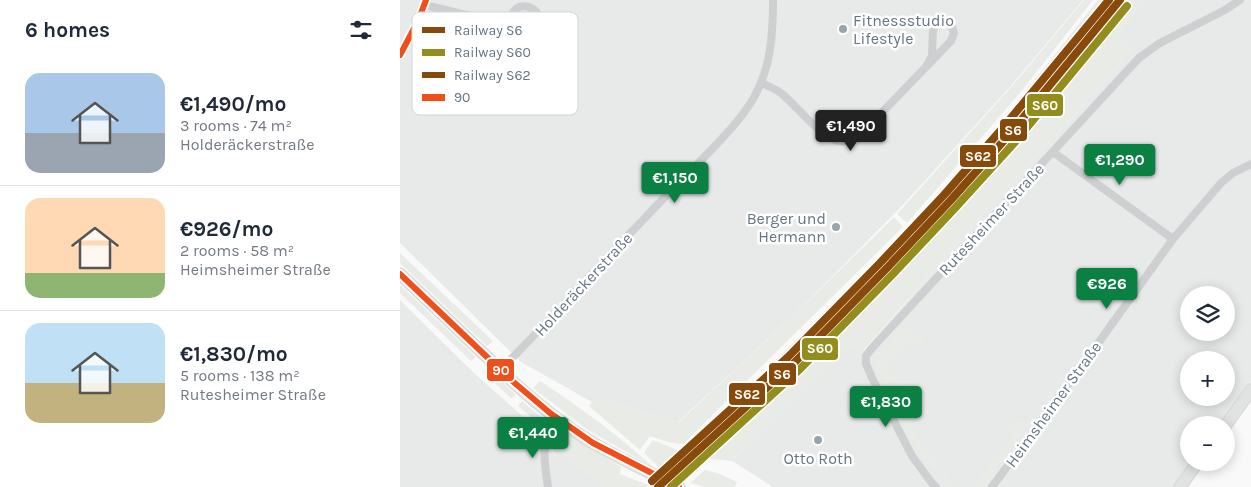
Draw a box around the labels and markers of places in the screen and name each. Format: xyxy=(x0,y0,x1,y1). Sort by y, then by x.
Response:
place label: Fitnessstudio Lifestyle xyxy=(853,11,954,48)
marker: Fitnessstudio Lifestyle xyxy=(837,23,849,35)
pin: €1,490 xyxy=(810,110,892,152)
pin: €1,290 xyxy=(1079,144,1161,186)
pin: €1,150 xyxy=(634,162,716,204)
place label: Berger und Hermann xyxy=(747,209,826,246)
marker: Berger und Hermann xyxy=(830,221,842,233)
pin: €926 xyxy=(1077,268,1137,310)
pin: €1,830 xyxy=(845,386,927,428)
pin: €1,440 xyxy=(492,416,574,459)
marker: Otto Roth xyxy=(812,434,824,446)
place label: Otto Roth xyxy=(783,449,853,468)

